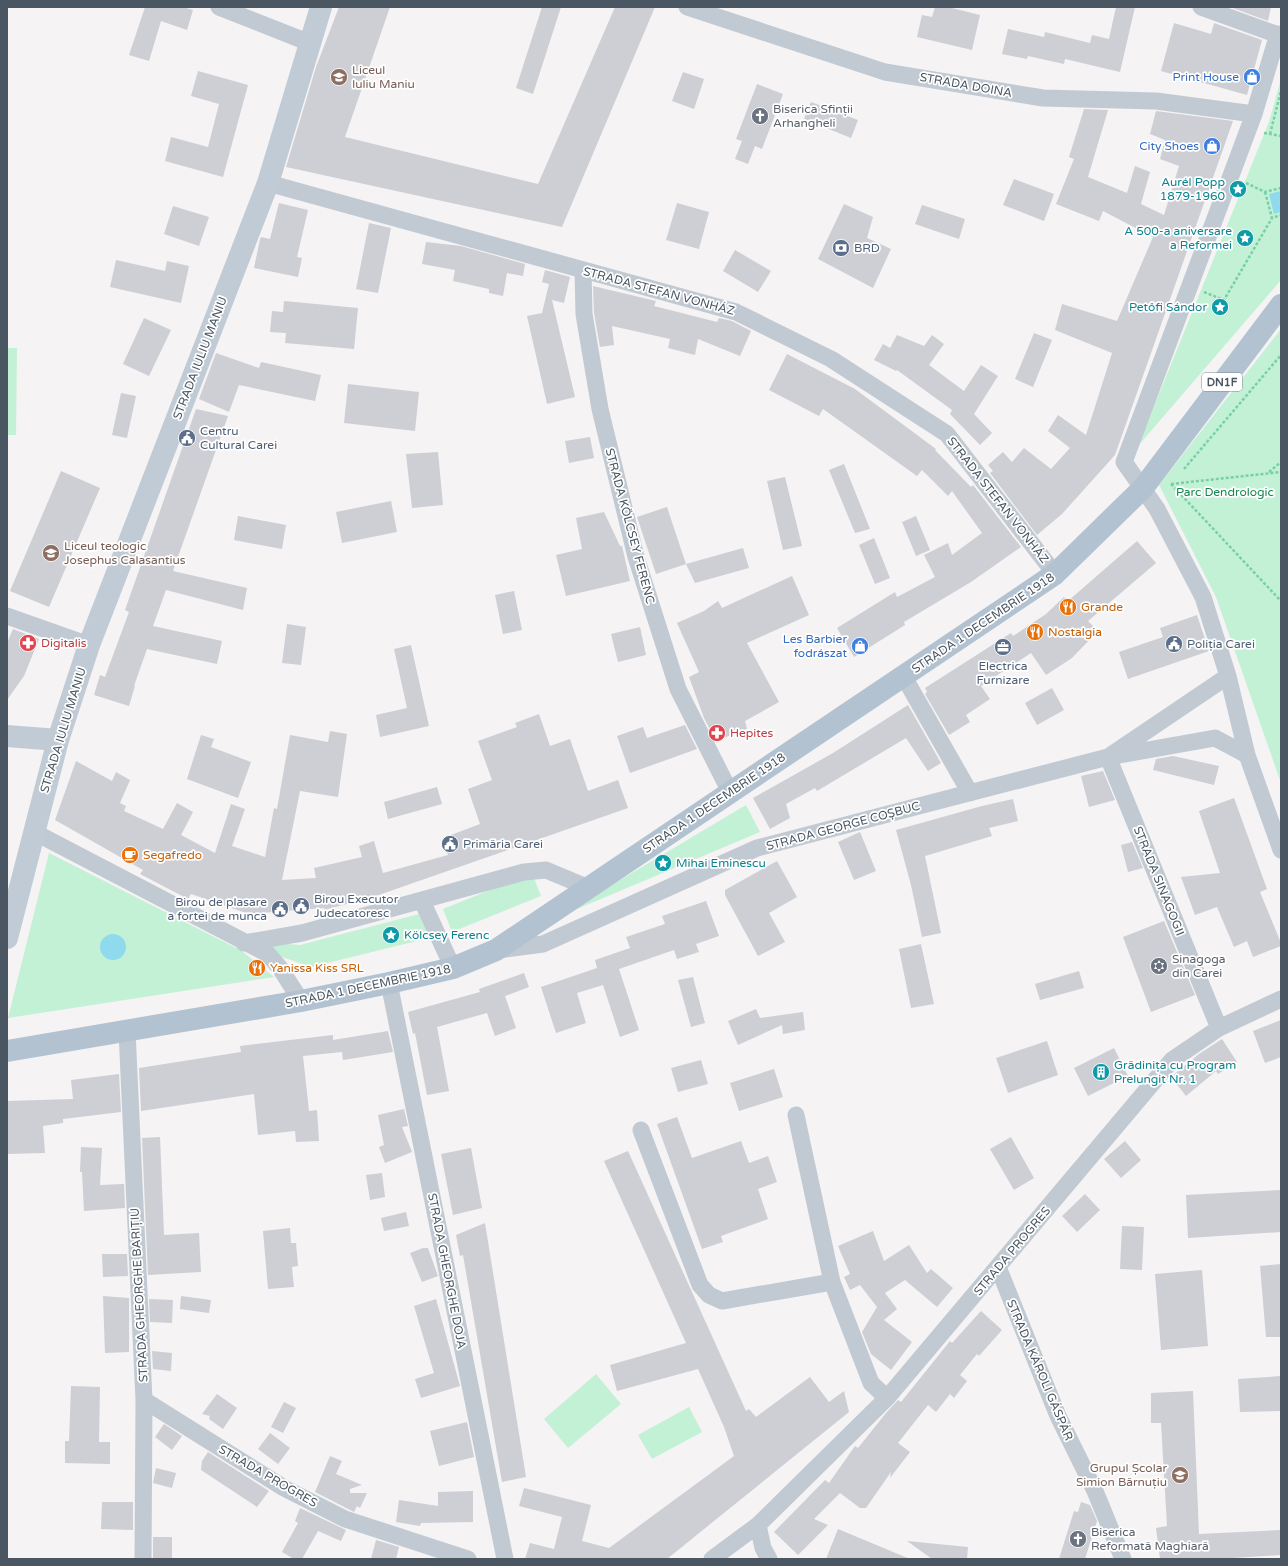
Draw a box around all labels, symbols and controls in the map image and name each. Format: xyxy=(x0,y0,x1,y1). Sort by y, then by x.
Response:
place label: Liceul Iuliu Maniu xyxy=(352,63,415,91)
school or university icon: Liceul Iuliu Maniu xyxy=(329,67,349,87)
shop icon: Print House xyxy=(1242,67,1262,87)
street label: STRADA DOINA xyxy=(919,70,1013,100)
place label: Print House xyxy=(1173,70,1239,84)
place label: Biserica Sfinții Arhangheli xyxy=(773,102,853,130)
church icon: Biserica Sfinții Arhangheli xyxy=(750,106,770,126)
shop icon: City Shoes xyxy=(1202,136,1222,156)
place label: City Shoes xyxy=(1139,139,1199,153)
place label: Aurél Popp 1879-1960 xyxy=(1160,175,1225,203)
place icon: Aurél Popp 1879-1960 xyxy=(1228,179,1248,199)
place label: A 500-a aniversare a Reformei xyxy=(1124,224,1232,252)
place icon: A 500-a aniversare a Reformei xyxy=(1235,228,1255,248)
bank icon: BRD xyxy=(831,238,851,258)
place label: BRD xyxy=(854,241,880,255)
street label: STRADA STEFAN VONHÁZ xyxy=(582,264,737,318)
street label: STRADA IULIU MANIU xyxy=(170,295,230,421)
place icon: Petőfi Sándor xyxy=(1210,297,1230,317)
place label: Petőfi Sándor xyxy=(1129,300,1207,314)
road number: DN1F xyxy=(1202,373,1242,391)
place label: Centru Cultural Carei xyxy=(200,424,277,452)
public building icon: Centru Cultural Carei xyxy=(177,428,197,448)
street label: STRADA STEFAN VONHÁZ xyxy=(944,434,1052,566)
street label: STRADA KÖLCSEY FERENC xyxy=(602,447,658,605)
park label: Parc Dendrologic xyxy=(1176,485,1274,499)
place label: Liceul teologic Josephus Calasantius xyxy=(64,539,186,567)
school or university icon: Liceul teologic Josephus Calasantius xyxy=(41,543,61,563)
street label: STRADA 1 DECEMBRIE 1918 xyxy=(909,570,1057,676)
restaurant icon: Grande xyxy=(1058,597,1078,617)
place label: Grande xyxy=(1081,600,1123,614)
restaurant icon: Nostalgia xyxy=(1025,622,1045,642)
place label: Nostalgia xyxy=(1048,625,1102,639)
place label: Les Barbier fodrászat xyxy=(783,632,847,660)
pharmacy icon: Digitalis xyxy=(18,633,38,653)
public building icon: Poliția Carei xyxy=(1164,634,1184,654)
place label: Digitalis xyxy=(41,636,87,650)
shop icon: Les Barbier fodrászat xyxy=(850,636,870,656)
office icon: Electrica Furnizare xyxy=(993,637,1013,657)
place label: Poliția Carei xyxy=(1187,637,1255,651)
place label: Electrica Furnizare xyxy=(976,659,1030,687)
street label: STRADA IULIU MANIU xyxy=(37,666,89,794)
pharmacy icon: Hepites xyxy=(707,723,727,743)
place label: Hepites xyxy=(730,726,774,740)
street label: STRADA 1 DECEMBRIE 1918 xyxy=(640,750,788,856)
street label: STRADA GEORGE COȘBUC xyxy=(765,799,921,853)
street label: STRADA SINAGOGII xyxy=(1131,824,1187,938)
public building icon: Primăria Carei xyxy=(440,834,460,854)
place label: Primăria Carei xyxy=(463,837,543,851)
cafe icon: Segafredo xyxy=(120,845,140,865)
place label: Segafredo xyxy=(143,848,202,862)
place icon: Mihai Eminescu xyxy=(653,853,673,873)
place label: Mihai Eminescu xyxy=(676,856,766,870)
place label: Birou Executor Judecatoresc xyxy=(314,892,399,920)
place label: Birou de plasare a fortei de munca xyxy=(167,895,267,923)
public building icon: Birou Executor Judecatoresc xyxy=(291,896,311,916)
public building icon: Birou de plasare a fortei de munca xyxy=(270,899,290,919)
place icon: Kölcsey Ferenc xyxy=(381,925,401,945)
place label: Kölcsey Ferenc xyxy=(404,928,489,942)
place label: Sinagoga din Carei xyxy=(1172,952,1226,980)
synagogue icon: Sinagoga din Carei xyxy=(1149,956,1169,976)
restaurant icon: Yanissa Kiss SRL xyxy=(247,958,267,978)
place label: Yanissa Kiss SRL xyxy=(270,961,364,975)
street label: STRADA 1 DECEMBRIE 1918 xyxy=(284,962,452,1010)
place label: Grădinița cu Program Prelungit Nr. 1 xyxy=(1114,1058,1236,1086)
building icon: Grădinița cu Program Prelungit Nr. 1 xyxy=(1091,1062,1111,1082)
street label: STRADA GHEORGHE DOJA xyxy=(425,1192,469,1350)
street label: STRADA PROGRES xyxy=(971,1204,1053,1298)
street label: STRADA GHEORGHE BARIȚIU xyxy=(127,1207,151,1383)
street label: STRADA KÁROLI GÁSPÁR xyxy=(1004,1297,1076,1443)
street label: STRADA PROGRES xyxy=(216,1442,320,1510)
place label: Grupul Școlar Simion Bărnuțiu xyxy=(1076,1461,1167,1489)
school or university icon: Grupul Școlar Simion Bărnuțiu xyxy=(1170,1465,1190,1485)
place label: Biserica Reformată Maghiară xyxy=(1091,1525,1209,1553)
church icon: Biserica Reformată Maghiară xyxy=(1068,1529,1088,1549)

